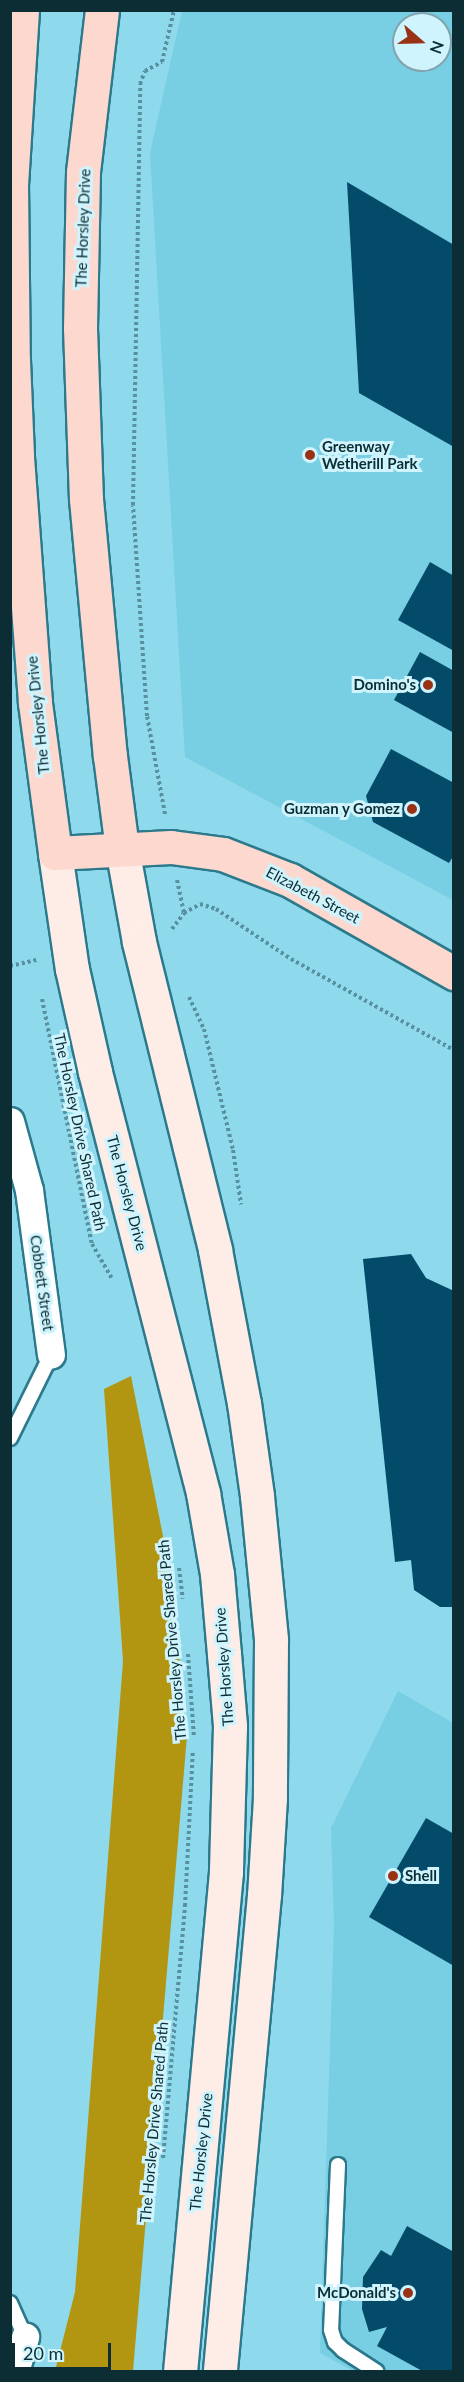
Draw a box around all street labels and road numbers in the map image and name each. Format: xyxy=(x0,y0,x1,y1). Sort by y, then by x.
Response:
street label: The Horsley Drive xyxy=(72,168,94,288)
street label: The Horsley Drive xyxy=(23,655,53,775)
street label: Elizabeth Street xyxy=(263,863,363,927)
street label: The Horsley Drive Shared Path xyxy=(50,1031,110,1233)
street label: The Horsley Drive xyxy=(103,1133,151,1253)
street label: Cobbett Street xyxy=(26,1234,58,1332)
street label: The Horsley Drive Shared Path xyxy=(154,1539,190,1741)
street label: The Horsley Drive xyxy=(211,1607,237,1727)
street label: The Horsley Drive Shared Path xyxy=(136,2021,172,2223)
street label: The Horsley Drive xyxy=(186,2092,216,2212)

